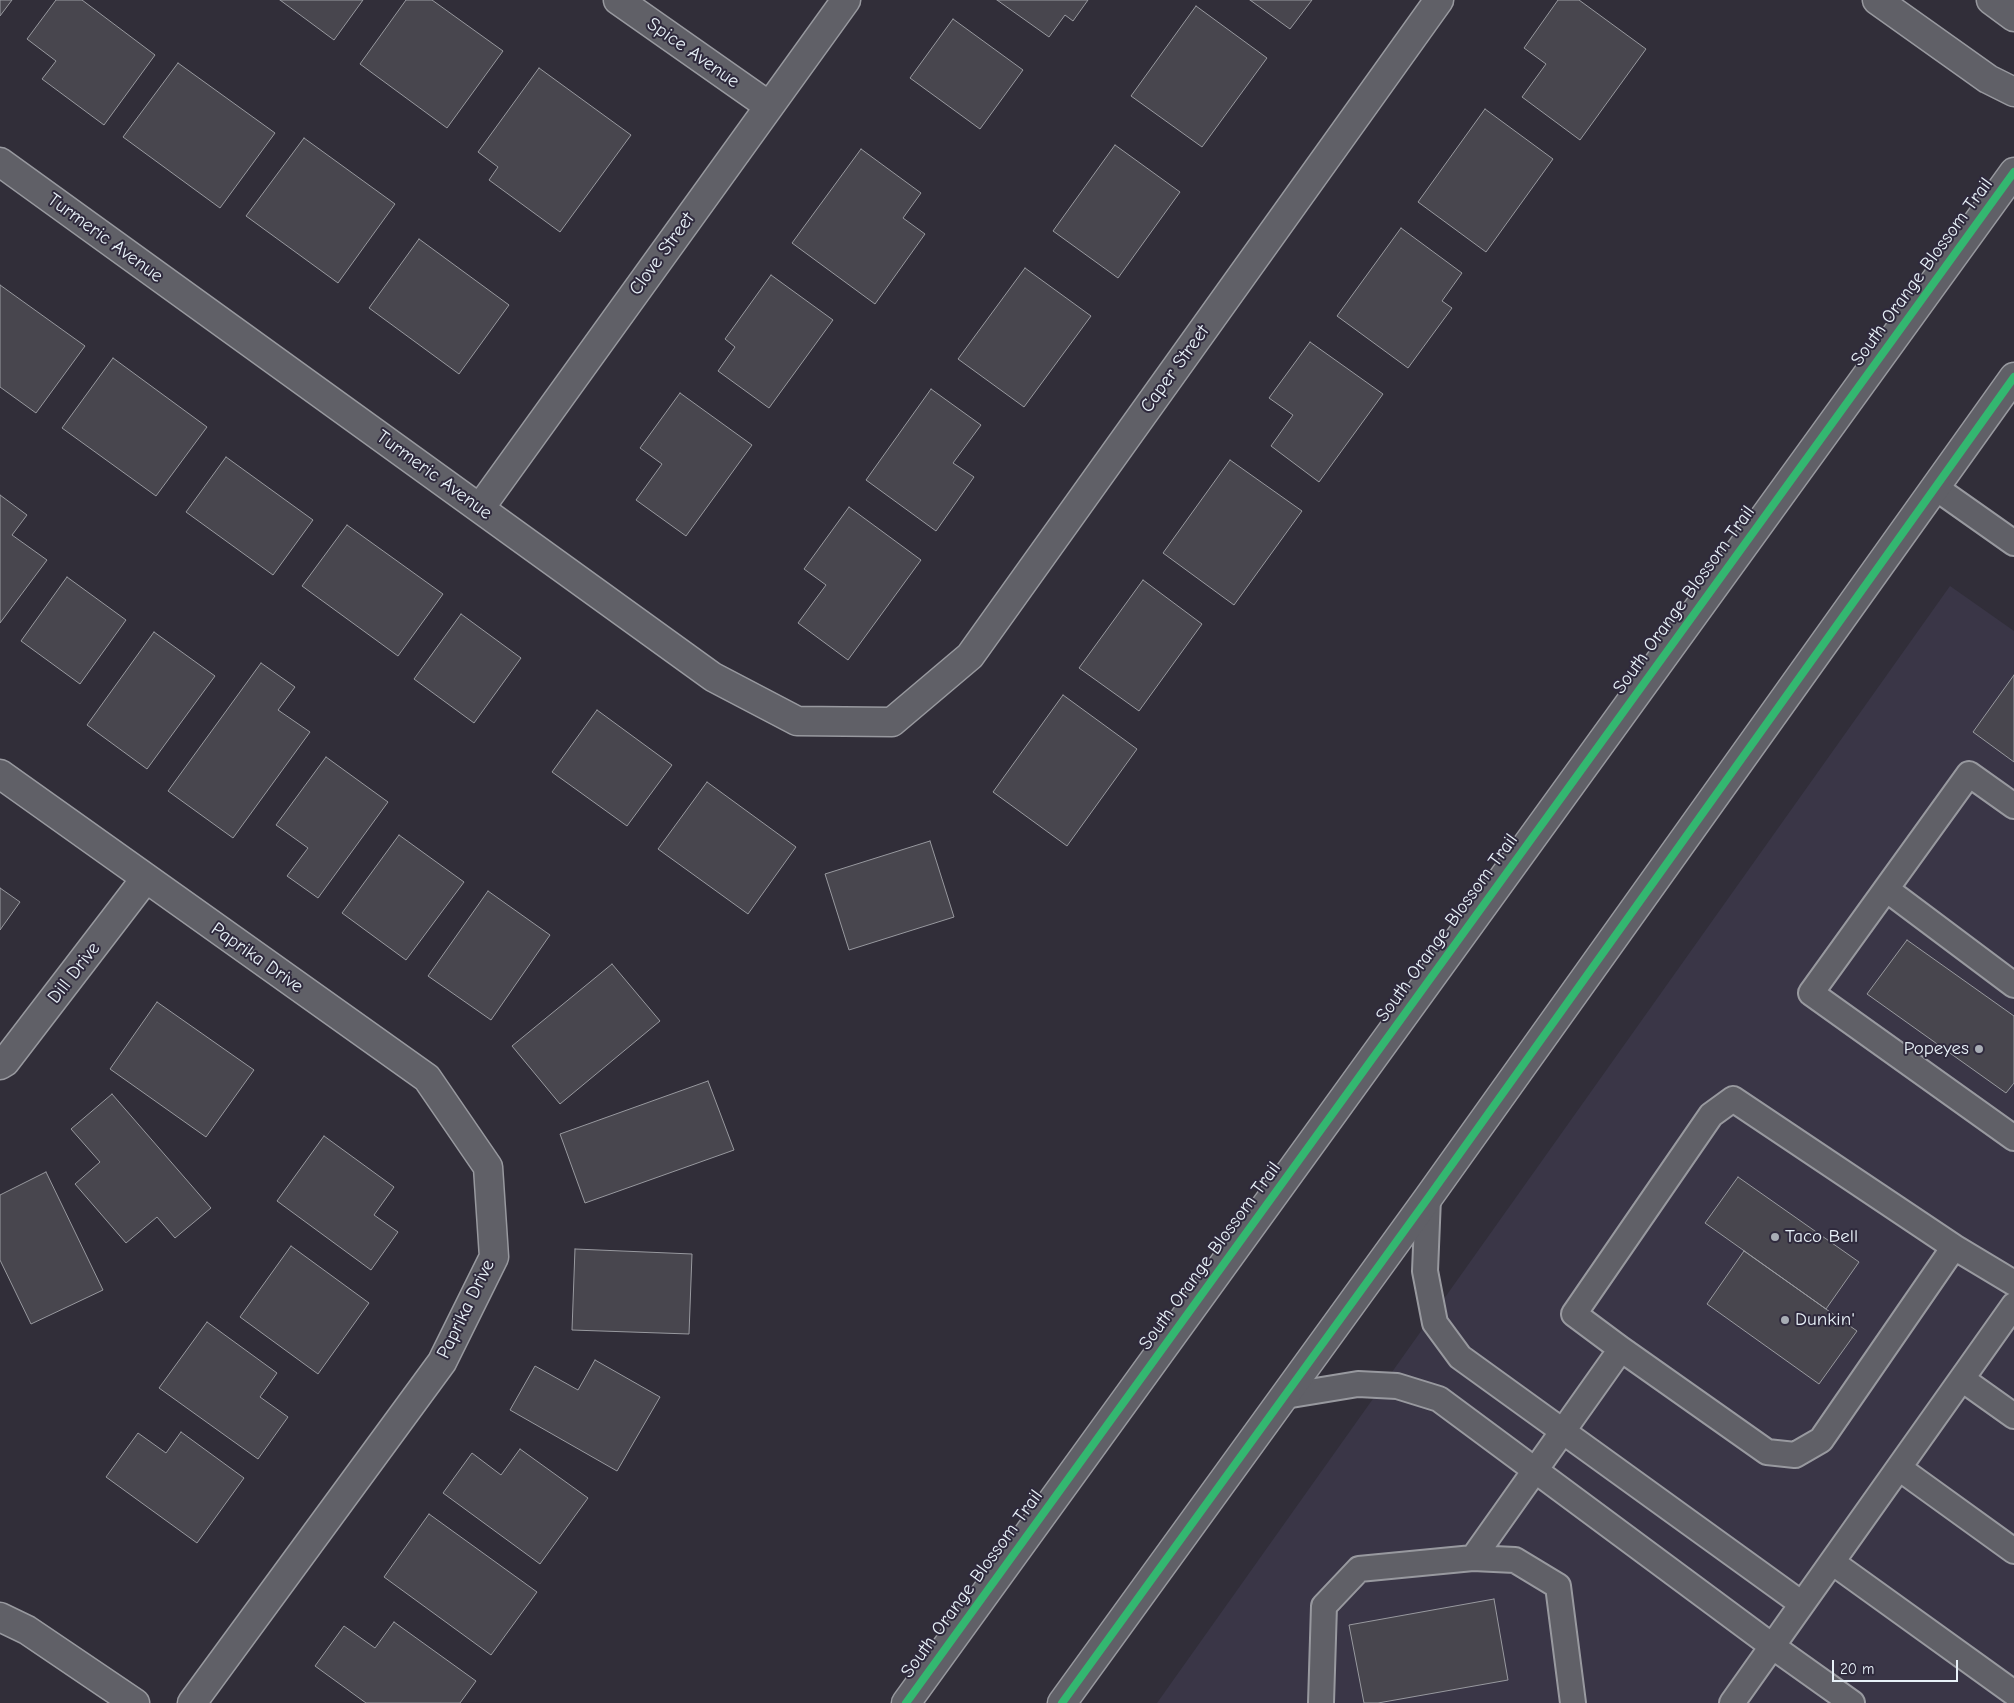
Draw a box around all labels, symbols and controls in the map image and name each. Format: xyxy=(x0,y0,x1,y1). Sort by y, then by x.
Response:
street label: Spice Avenue xyxy=(642,13,744,93)
street label: South Orange Blossom Trail xyxy=(1846,173,1998,371)
street label: Turmeric Avenue xyxy=(43,188,167,288)
street label: Clove Street xyxy=(624,208,700,300)
street label: Caper Street xyxy=(1136,321,1214,417)
street label: Turmeric Avenue xyxy=(372,425,496,525)
street label: South Orange Blossom Trail xyxy=(1608,501,1760,699)
street label: South Orange Blossom Trail xyxy=(1371,829,1523,1027)
street label: Paprika Drive xyxy=(206,918,308,998)
street label: Dill Drive xyxy=(43,938,105,1008)
place label: Popeyes xyxy=(1904,1038,1969,1060)
marker: Popeyes xyxy=(1973,1043,1985,1055)
street label: South Orange Blossom Trail xyxy=(1134,1157,1286,1355)
place label: Taco Bell xyxy=(1785,1226,1858,1248)
marker: Taco Bell xyxy=(1769,1231,1781,1243)
street label: Paprika Drive xyxy=(432,1256,500,1362)
place label: Dunkin' xyxy=(1795,1309,1855,1331)
marker: Dunkin' xyxy=(1779,1314,1791,1326)
street label: South Orange Blossom Trail xyxy=(896,1485,1048,1683)
scale bar xyxy=(1834,1650,1960,1682)
text: 20 m xyxy=(1840,1660,1874,1678)

